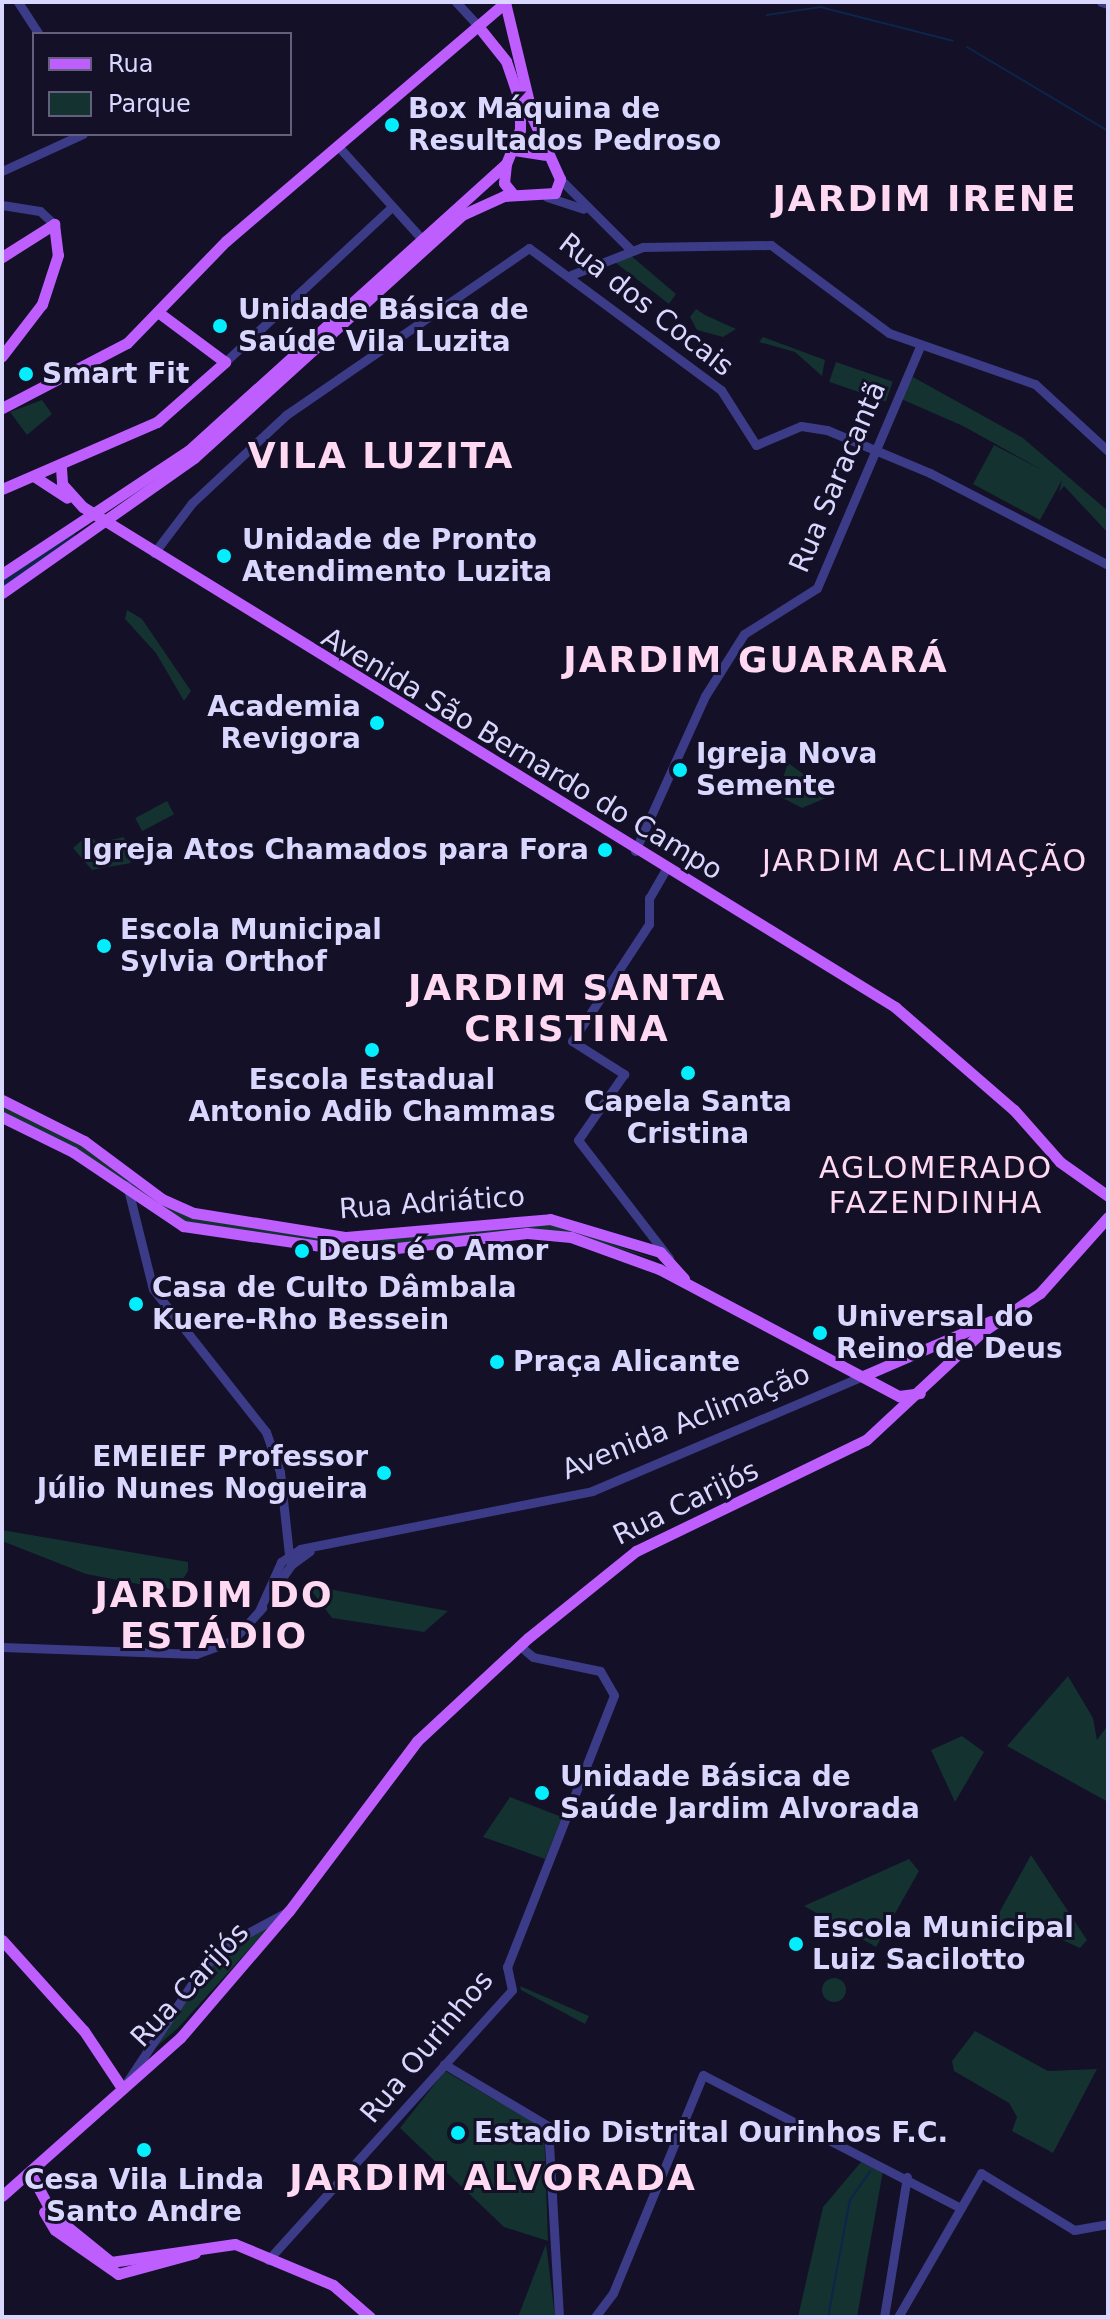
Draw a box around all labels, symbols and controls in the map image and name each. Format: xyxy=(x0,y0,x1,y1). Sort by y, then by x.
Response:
legend xyxy=(32,32,292,136)
text: Rua xyxy=(108,50,154,78)
text: Parque xyxy=(108,90,191,118)
place label: Box Máquina de Resultados Pedroso xyxy=(408,92,721,158)
marker: Box Máquina de Resultados Pedroso xyxy=(383,116,401,134)
district label: JARDIM IRENE xyxy=(772,177,1078,221)
street label: Rua dos Cocais xyxy=(552,227,740,383)
place label: Unidade Básica de Saúde Vila Luzita xyxy=(238,293,529,359)
marker: Unidade Básica de Saúde Vila Luzita xyxy=(209,315,231,337)
place label: Smart Fit xyxy=(42,357,189,391)
marker: Smart Fit xyxy=(17,365,35,383)
street label: Rua Saracantã xyxy=(783,377,893,577)
district label: VILA LUZITA xyxy=(248,434,514,478)
place label: Unidade de Pronto Atendimento Luzita xyxy=(242,523,552,589)
marker: Unidade de Pronto Atendimento Luzita xyxy=(213,545,235,567)
street label: Avenida São Bernardo do Campo xyxy=(316,621,728,887)
district label: JARDIM GUARARÁ xyxy=(563,638,949,682)
place label: Academia Revigora xyxy=(207,690,361,756)
marker: Academia Revigora xyxy=(368,714,386,732)
place label: Igreja Nova Semente xyxy=(696,737,877,803)
marker: Igreja Nova Semente xyxy=(671,761,689,779)
place label: Igreja Atos Chamados para Fora xyxy=(82,833,589,867)
marker: Igreja Atos Chamados para Fora xyxy=(596,841,614,859)
district label: JARDIM ACLIMAÇÃO xyxy=(762,843,1088,879)
place label: Escola Municipal Sylvia Orthof xyxy=(120,913,382,979)
marker: Escola Municipal Sylvia Orthof xyxy=(95,937,113,955)
district label: JARDIM SANTA CRISTINA xyxy=(408,965,726,1050)
marker: Escola Estadual Antonio Adib Chammas xyxy=(363,1041,381,1059)
place label: Escola Estadual Antonio Adib Chammas xyxy=(188,1063,556,1129)
marker: Capela Santa Cristina xyxy=(679,1064,697,1082)
place label: Capela Santa Cristina xyxy=(584,1085,792,1151)
district label: AGLOMERADO FAZENDINHA xyxy=(819,1150,1053,1220)
street label: Rua Adriático xyxy=(338,1180,526,1226)
place label: Deus é o Amor xyxy=(318,1234,548,1268)
marker: Deus é o Amor xyxy=(293,1242,311,1260)
place label: Casa de Culto Dâmbala Kuere-Rho Bessein xyxy=(152,1271,517,1337)
marker: Casa de Culto Dâmbala Kuere-Rho Bessein xyxy=(127,1295,145,1313)
place label: Universal do Reino de Deus xyxy=(836,1300,1063,1366)
marker: Universal do Reino de Deus xyxy=(811,1324,829,1342)
place label: Praça Alicante xyxy=(513,1345,740,1379)
marker: Praça Alicante xyxy=(488,1353,506,1371)
street label: Avenida Aclimação xyxy=(557,1357,815,1487)
place label: EMEIEF Professor Júlio Nunes Nogueira xyxy=(37,1440,368,1506)
street label: Rua Carijós xyxy=(608,1453,764,1553)
marker: EMEIEF Professor Júlio Nunes Nogueira xyxy=(375,1464,393,1482)
district label: JARDIM DO ESTÁDIO xyxy=(94,1572,334,1657)
place label: Unidade Básica de Saúde Jardim Alvorada xyxy=(560,1760,920,1826)
marker: Unidade Básica de Saúde Jardim Alvorada xyxy=(531,1782,553,1804)
place label: Escola Municipal Luiz Sacilotto xyxy=(812,1911,1074,1977)
street label: Rua Carijós xyxy=(124,1916,256,2054)
marker: Escola Municipal Luiz Sacilotto xyxy=(787,1935,805,1953)
street label: Rua Ourinhos xyxy=(354,1964,500,2130)
place label: Estadio Distrital Ourinhos F.C. xyxy=(474,2116,948,2150)
marker: Estadio Distrital Ourinhos F.C. xyxy=(449,2124,467,2142)
marker: Cesa Vila Linda Santo Andre xyxy=(135,2141,153,2159)
district label: JARDIM ALVORADA xyxy=(289,2156,697,2200)
place label: Cesa Vila Linda Santo Andre xyxy=(24,2163,264,2229)

